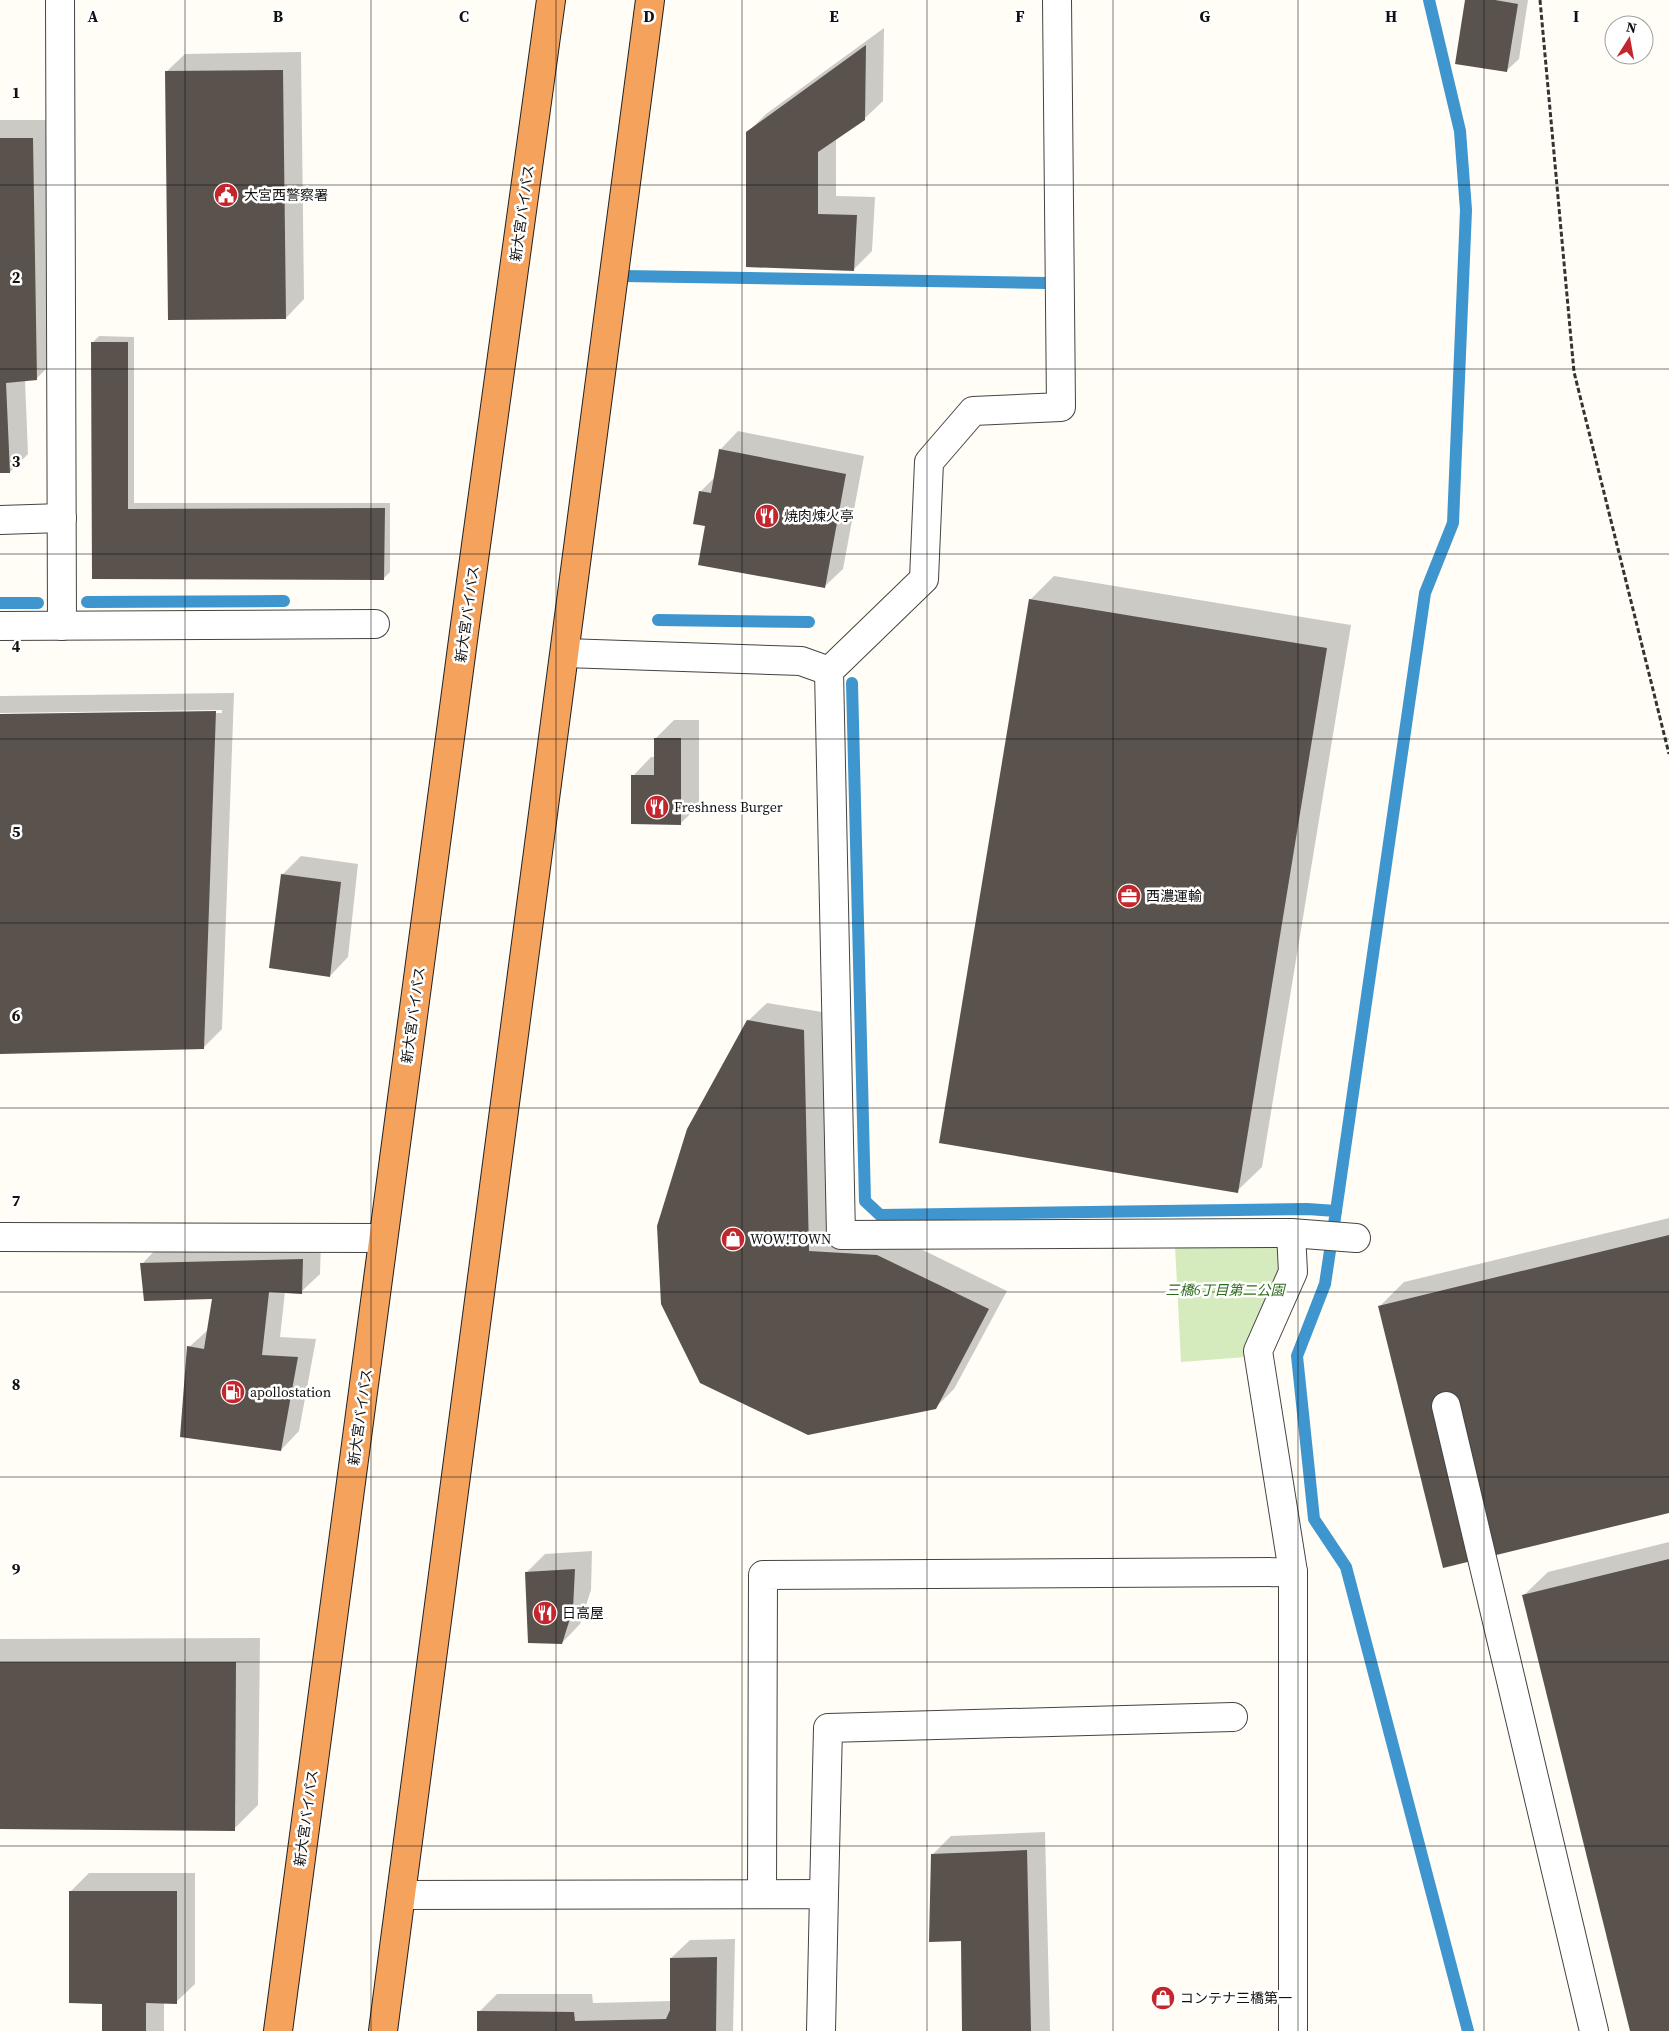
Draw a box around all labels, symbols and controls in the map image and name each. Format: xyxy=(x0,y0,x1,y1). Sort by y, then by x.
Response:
text: A xyxy=(88,5,99,27)
text: B xyxy=(273,5,284,27)
text: C xyxy=(459,5,469,27)
text: D xyxy=(643,5,655,27)
text: E xyxy=(829,5,839,27)
text: F xyxy=(1015,5,1025,27)
text: G xyxy=(1200,5,1211,27)
text: H xyxy=(1385,5,1397,27)
text: I xyxy=(1573,5,1579,27)
north arrow xyxy=(1604,15,1654,65)
text: N xyxy=(1625,16,1638,38)
text: 1 xyxy=(12,81,20,103)
street label: 新大宮バイパス xyxy=(505,163,539,263)
public building icon: 大宮西警察署 xyxy=(213,182,239,208)
place label: 大宮西警察署 xyxy=(244,185,328,205)
text: 2 xyxy=(12,266,21,288)
text: 3 xyxy=(12,450,21,472)
restaurant icon: 焼肉煉火亭 xyxy=(754,503,780,529)
place label: 焼肉煉火亭 xyxy=(784,506,854,526)
street label: 新大宮バイパス xyxy=(450,564,484,664)
text: 4 xyxy=(12,635,21,657)
restaurant icon: Freshness Burger xyxy=(644,794,670,820)
place label: Freshness Burger xyxy=(674,797,783,817)
text: 5 xyxy=(12,820,21,842)
office icon: 西濃運輸 xyxy=(1116,883,1142,909)
place label: 西濃運輸 xyxy=(1146,886,1202,906)
street label: 新大宮バイパス xyxy=(396,965,430,1065)
text: 6 xyxy=(12,1004,21,1026)
text: 7 xyxy=(12,1189,21,1211)
shop icon: WOW!TOWN xyxy=(720,1226,746,1252)
place label: WOW!TOWN xyxy=(750,1229,831,1249)
park label: 三橋6丁目第二公園 xyxy=(1165,1280,1287,1300)
street label: 新大宮バイパス xyxy=(343,1367,377,1467)
text: 8 xyxy=(12,1373,20,1395)
fuel station icon: apollostation xyxy=(220,1379,246,1405)
place label: apollostation xyxy=(250,1382,332,1402)
text: 9 xyxy=(12,1558,21,1580)
restaurant icon: 日高屋 xyxy=(532,1600,558,1626)
place label: 日高屋 xyxy=(562,1603,604,1623)
street label: 新大宮バイパス xyxy=(289,1768,323,1868)
shop icon: コンテナ三橋第一 xyxy=(1150,1985,1176,2011)
place label: コンテナ三橋第一 xyxy=(1180,1988,1292,2008)

